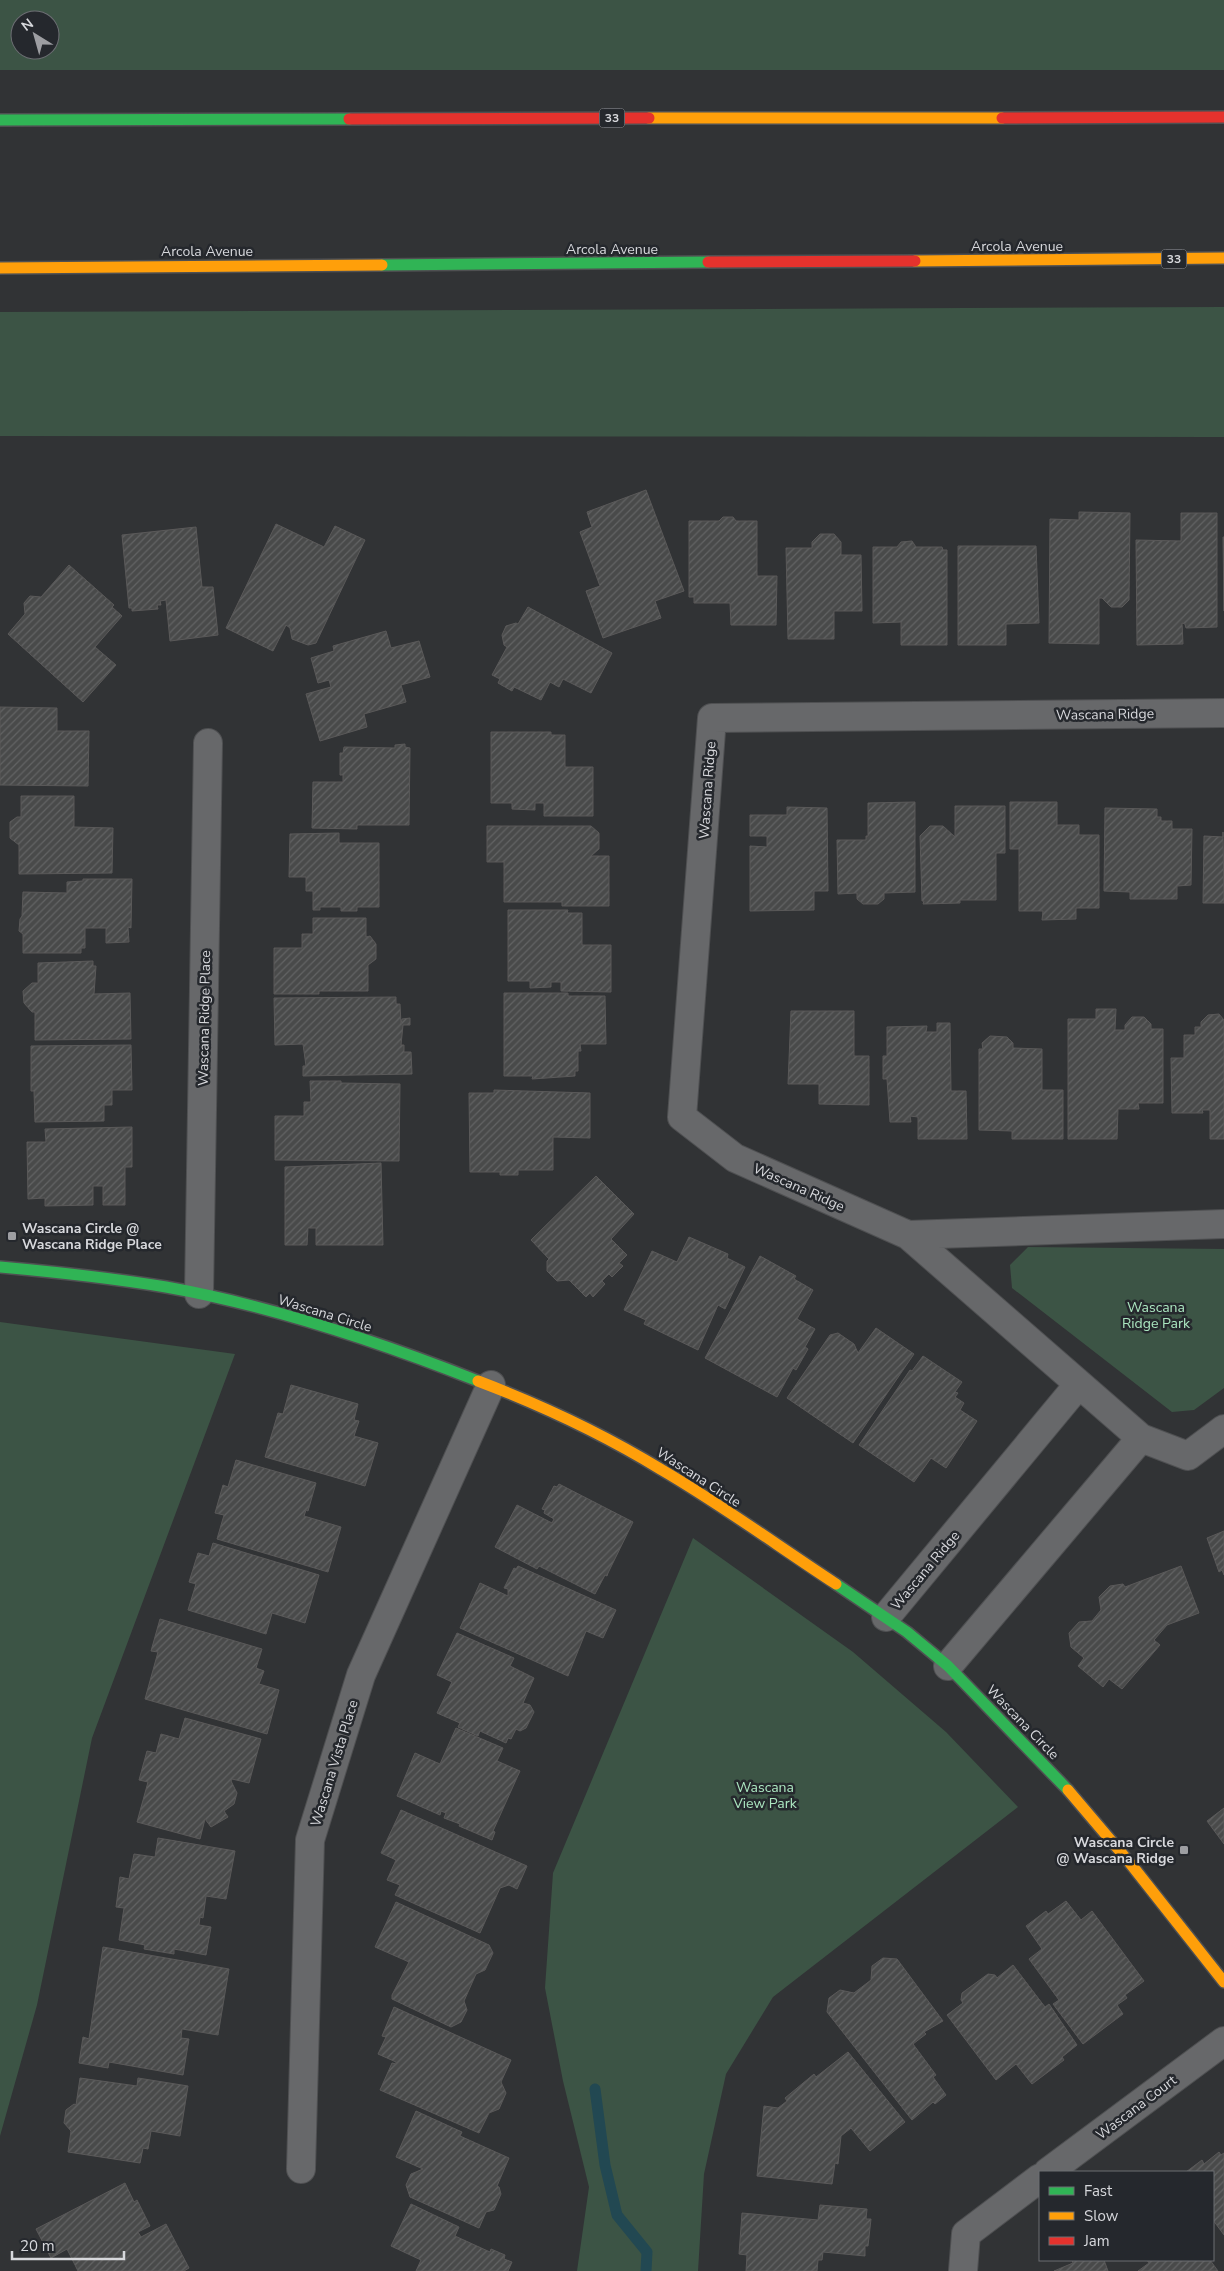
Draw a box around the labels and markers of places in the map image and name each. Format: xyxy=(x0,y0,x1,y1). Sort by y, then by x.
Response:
place label: Wascana Circle @ Wascana Ridge Place xyxy=(22,1219,162,1254)
marker: Wascana Circle @ Wascana Ridge Place xyxy=(6,1230,18,1242)
place label: Wascana Circle @ Wascana Ridge xyxy=(1056,1833,1174,1868)
marker: Wascana Circle @ Wascana Ridge xyxy=(1178,1844,1190,1856)

